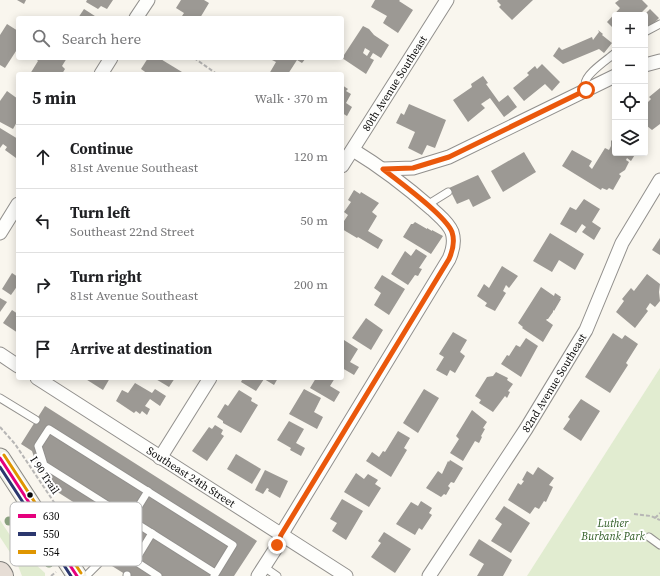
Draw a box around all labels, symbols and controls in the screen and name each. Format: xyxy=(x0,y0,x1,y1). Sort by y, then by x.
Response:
map controls xyxy=(612,12,648,156)
button: + xyxy=(612,12,648,48)
search box xyxy=(16,16,344,60)
icon: search xyxy=(30,27,52,49)
text: Search here xyxy=(62,28,141,49)
street label: 80th Avenue Southeast xyxy=(359,33,431,134)
button: − xyxy=(612,48,648,84)
route start xyxy=(577,81,595,99)
button: locate xyxy=(612,84,648,120)
text: 5 min xyxy=(32,86,76,110)
text: Walk · 370 m xyxy=(255,90,328,107)
button: layers xyxy=(612,120,648,156)
text: Continue xyxy=(70,138,133,159)
icon: ahead xyxy=(32,146,54,168)
text: 120 m xyxy=(294,148,328,165)
text: 81st Avenue Southeast xyxy=(70,159,198,176)
text: Turn left xyxy=(70,202,130,223)
icon: left xyxy=(32,210,54,232)
text: 50 m xyxy=(300,212,328,229)
text: Southeast 22nd Street xyxy=(70,223,194,240)
text: Turn right xyxy=(70,266,142,287)
icon: right xyxy=(32,274,54,296)
text: 200 m xyxy=(294,276,328,293)
text: 81st Avenue Southeast xyxy=(70,287,198,304)
street label: 82nd Avenue Southeast xyxy=(519,331,590,435)
icon: arrive xyxy=(32,338,54,360)
text: Arrive at destination xyxy=(70,338,212,359)
street label: Southeast 24th Street xyxy=(144,443,238,511)
street label: I 90 Trail xyxy=(26,453,63,497)
unlabelled marker xyxy=(25,490,35,500)
legend xyxy=(10,502,142,566)
text: 630 xyxy=(43,509,60,524)
park label: Luther Burbank Park xyxy=(580,516,645,544)
text: 550 xyxy=(43,527,60,542)
route end xyxy=(268,536,286,554)
text: 554 xyxy=(43,545,60,560)

